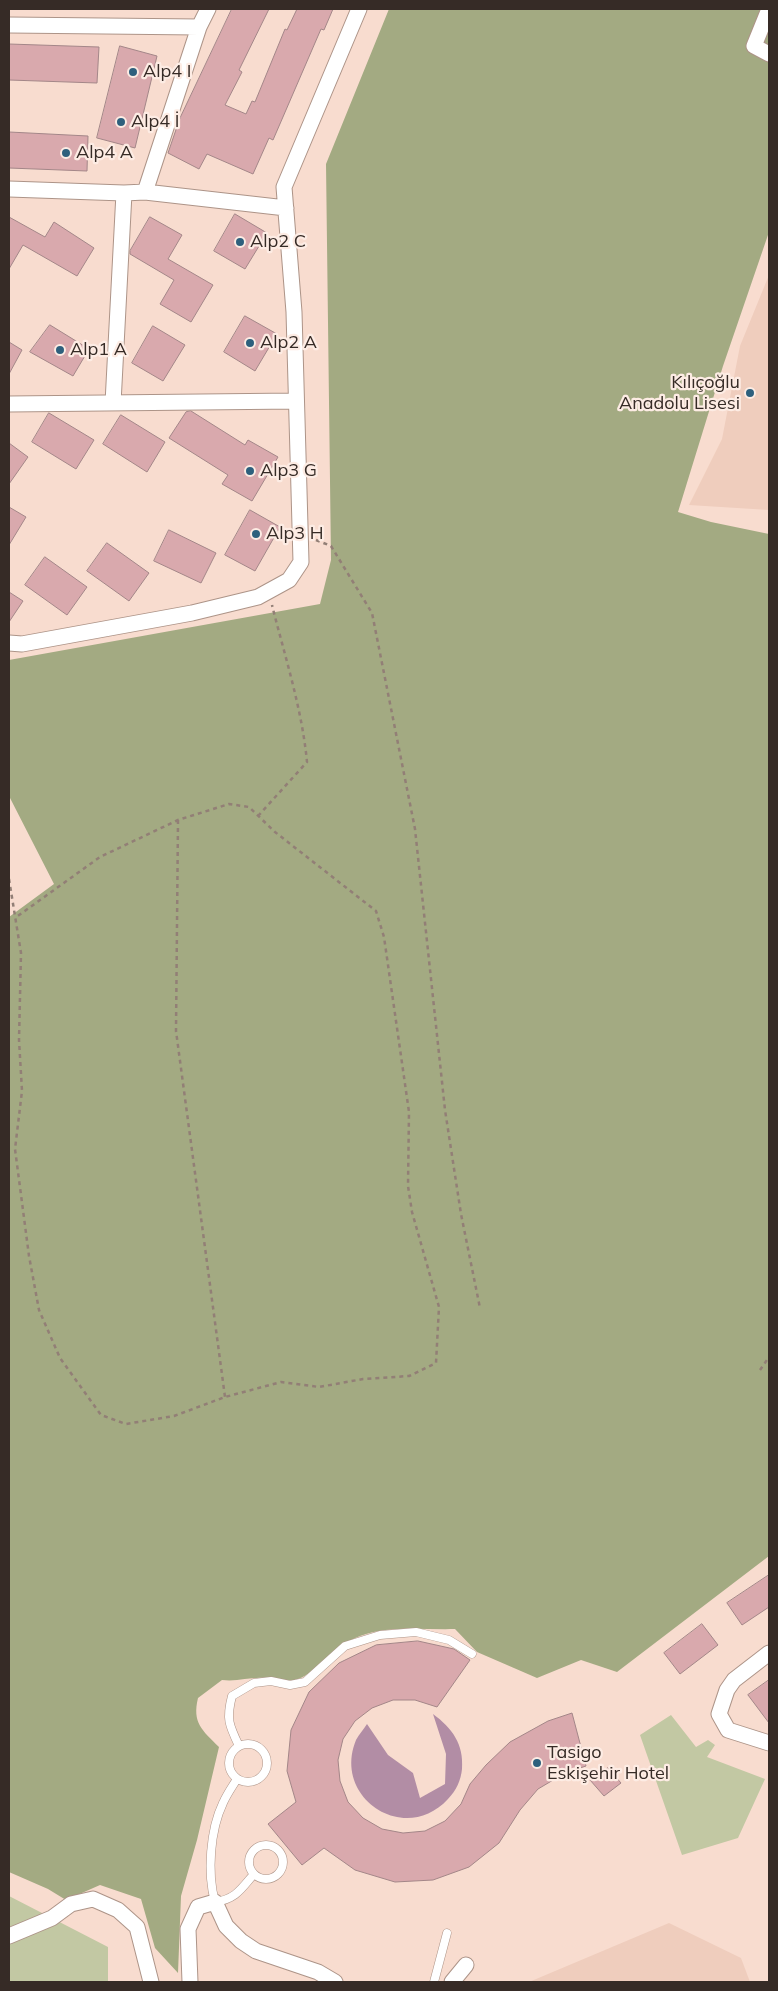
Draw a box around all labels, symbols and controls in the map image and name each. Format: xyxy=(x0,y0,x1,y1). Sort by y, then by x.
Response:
place label: Alp4 I xyxy=(143,61,191,83)
marker: Alp4 I xyxy=(127,66,139,78)
place label: Alp4 İ xyxy=(131,111,179,133)
marker: Alp4 İ xyxy=(115,116,127,128)
place label: Alp4 A xyxy=(76,142,133,164)
marker: Alp4 A xyxy=(60,147,72,159)
place label: Alp2 C xyxy=(250,231,306,253)
marker: Alp2 C xyxy=(234,236,246,248)
place label: Alp2 A xyxy=(260,332,317,354)
marker: Alp2 A xyxy=(244,337,256,349)
place label: Alp1 A xyxy=(70,339,127,361)
marker: Alp1 A xyxy=(54,344,66,356)
place label: Kılıçoğlu Anadolu Lisesi xyxy=(619,372,740,414)
marker: Kılıçoğlu Anadolu Lisesi xyxy=(744,387,756,399)
place label: Alp3 G xyxy=(260,460,317,482)
marker: Alp3 G xyxy=(244,465,256,477)
place label: Alp3 H xyxy=(266,523,324,545)
marker: Alp3 H xyxy=(250,528,262,540)
place label: Tasigo Eskişehir Hotel xyxy=(547,1742,669,1785)
marker: Tasigo Eskişehir Hotel xyxy=(531,1757,543,1769)

